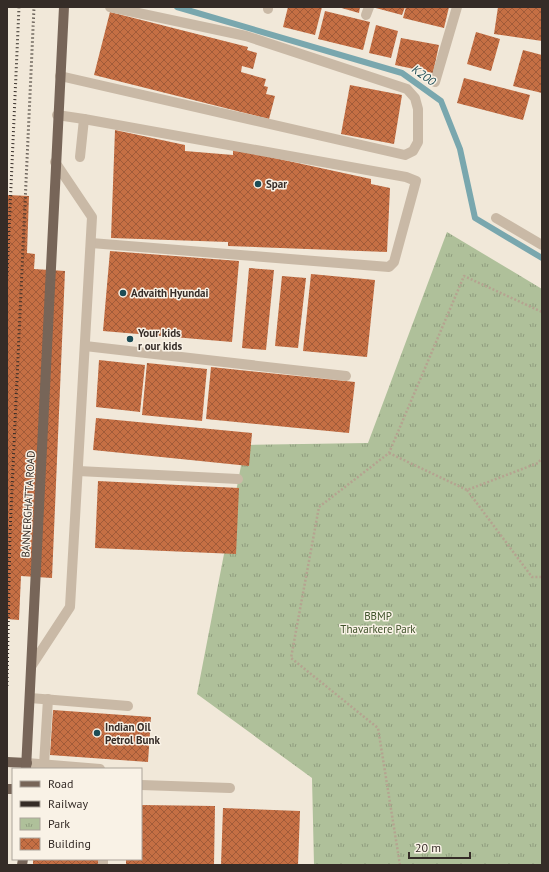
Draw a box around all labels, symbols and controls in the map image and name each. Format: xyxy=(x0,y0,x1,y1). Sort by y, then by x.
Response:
water label: K200 xyxy=(409,61,439,89)
place label: Spar xyxy=(266,177,287,191)
marker: Spar xyxy=(253,179,263,189)
place label: Advaith Hyundai xyxy=(131,286,209,300)
marker: Advaith Hyundai xyxy=(118,288,128,298)
place label: Your kids r our kids xyxy=(137,326,182,353)
marker: Your kids r our kids xyxy=(125,334,135,344)
street label: BANNERGHATTA ROAD xyxy=(18,450,38,558)
park label: BBMP Thavarkere Park xyxy=(340,609,416,636)
place label: Indian Oil Petrol Bunk xyxy=(105,720,161,747)
marker: Indian Oil Petrol Bunk xyxy=(92,728,102,738)
legend xyxy=(12,768,142,860)
text: Road xyxy=(48,776,73,791)
text: Railway xyxy=(48,796,88,811)
text: Park xyxy=(48,816,70,831)
scale bar xyxy=(409,834,470,860)
text: Building xyxy=(48,836,91,851)
text: 20 m xyxy=(415,840,441,855)

